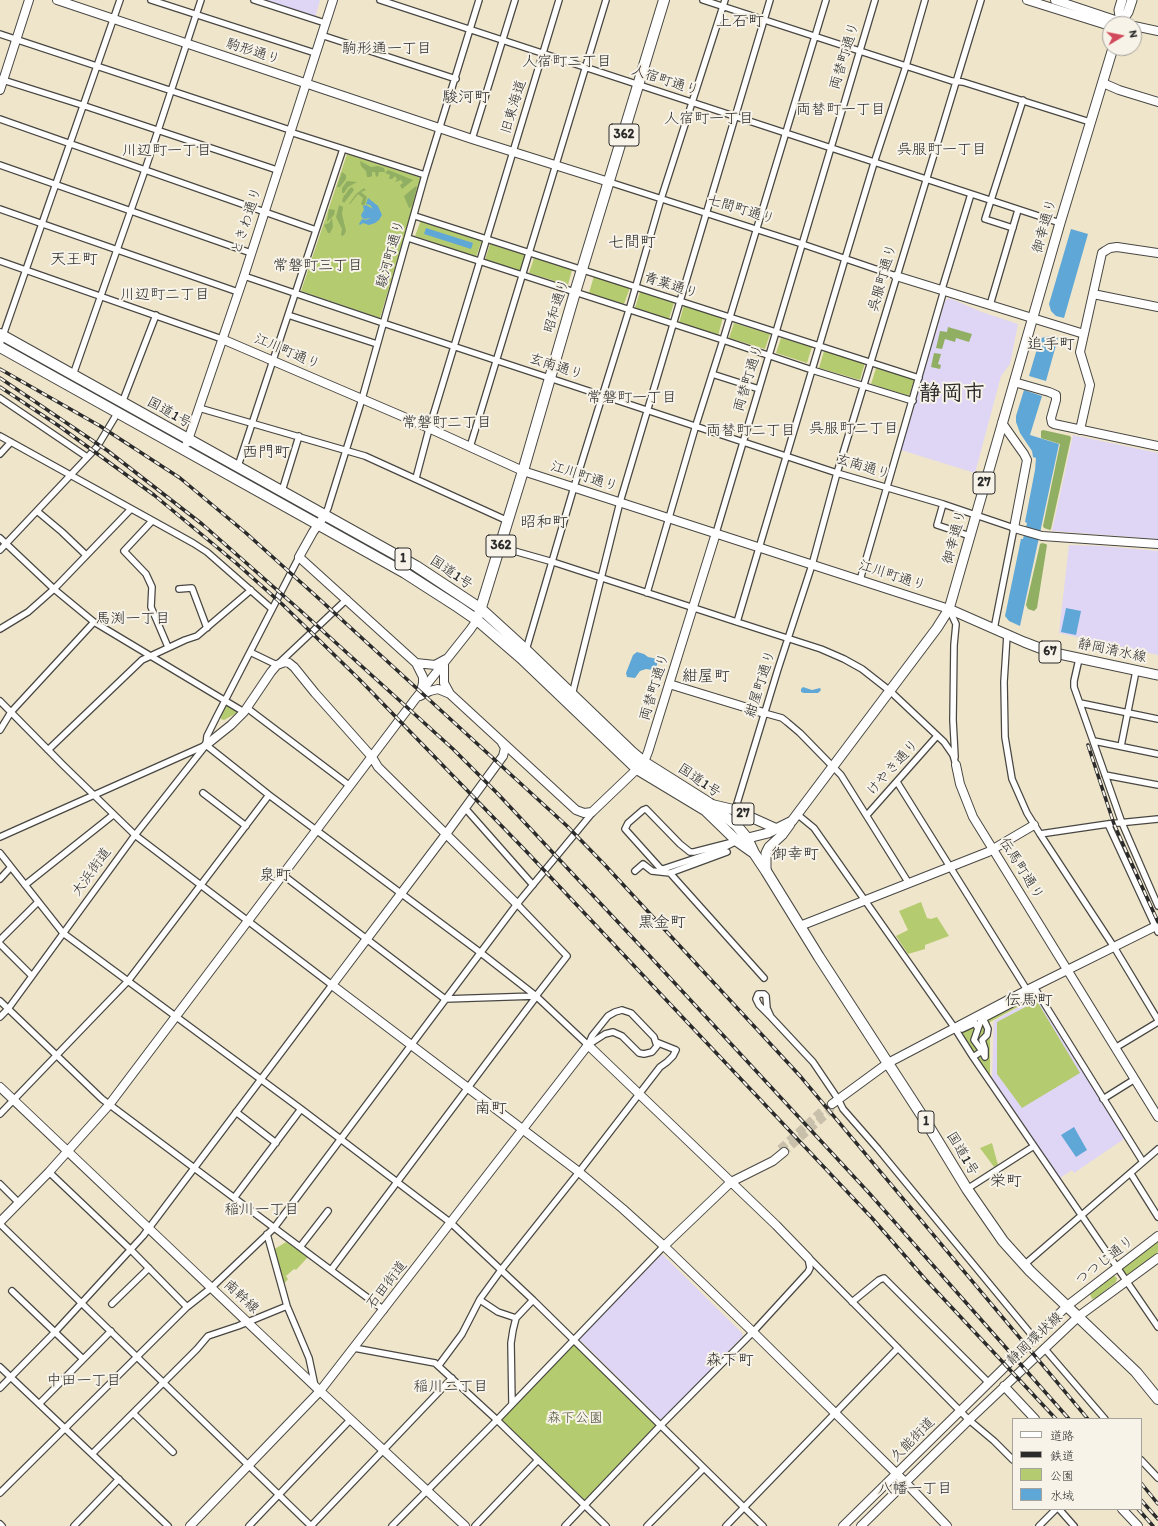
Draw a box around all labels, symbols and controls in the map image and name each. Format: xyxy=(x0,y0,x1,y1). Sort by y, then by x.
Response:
district label: 上石町 xyxy=(716,12,764,32)
north arrow xyxy=(1102,16,1142,56)
street label: 両替町通り xyxy=(827,20,863,92)
text: N xyxy=(1126,29,1140,39)
street label: 駒形通り xyxy=(224,35,282,69)
district label: 駒形通一丁目 xyxy=(342,40,432,58)
district label: 人宿町二丁目 xyxy=(522,53,612,71)
street label: 人宿町通り xyxy=(629,62,701,100)
street label: 旧東海道 xyxy=(498,78,530,136)
district label: 駿河町 xyxy=(442,88,490,108)
district label: 両替町一丁目 xyxy=(796,101,886,119)
district label: 人宿町一丁目 xyxy=(664,110,754,128)
road number: 362 xyxy=(609,124,639,146)
district label: 呉服町一丁目 xyxy=(897,141,987,159)
district label: 川辺町一丁目 xyxy=(122,142,212,160)
street label: ときわ通り xyxy=(228,185,266,257)
street label: 七間町通り xyxy=(705,192,777,228)
street label: 御幸通り xyxy=(1029,197,1061,255)
street label: 駿河町通り xyxy=(373,218,409,290)
district label: 七間町 xyxy=(608,233,656,253)
street label: 呉服町通り xyxy=(865,242,901,314)
district label: 天王町 xyxy=(50,250,98,270)
district label: 常磐町三丁目 xyxy=(273,257,363,275)
street label: 青葉通り xyxy=(642,269,700,303)
street label: 昭和通り xyxy=(541,277,573,335)
district label: 川辺町二丁目 xyxy=(120,286,210,304)
street label: 江川町通り xyxy=(252,331,322,373)
district label: 追手町 xyxy=(1027,335,1075,355)
street label: 両替町通り xyxy=(731,342,767,414)
street label: 玄南通り xyxy=(527,350,585,384)
district label: 静岡市 xyxy=(919,381,985,407)
district label: 常磐町一丁目 xyxy=(587,389,677,407)
street label: 国道1号 xyxy=(144,394,194,432)
district label: 常磐町二丁目 xyxy=(402,414,492,432)
district label: 呉服町二丁目 xyxy=(809,420,899,438)
district label: 両替町二丁目 xyxy=(706,422,796,440)
district label: 西門町 xyxy=(242,443,290,463)
street label: 玄南通り xyxy=(834,451,892,483)
street label: 江川町通り xyxy=(548,458,620,496)
road number: 27 xyxy=(973,472,995,494)
street label: 御幸通り xyxy=(940,508,970,566)
district label: 昭和町 xyxy=(520,513,568,533)
road number: 362 xyxy=(486,535,516,557)
road number: 1 xyxy=(395,548,411,570)
street label: 国道1号 xyxy=(426,552,476,594)
street label: 江川町通り xyxy=(856,557,928,595)
district label: 馬渕一丁目 xyxy=(96,610,170,628)
street label: 静岡清水線 xyxy=(1076,636,1148,666)
road number: 67 xyxy=(1039,641,1061,663)
street label: 紺屋町通り xyxy=(742,648,780,720)
street label: 両替町通り xyxy=(637,651,673,723)
district label: 紺屋町 xyxy=(682,667,730,687)
street label: けやき通り xyxy=(863,736,923,800)
street label: 国道1号 xyxy=(674,760,724,802)
road number: 27 xyxy=(732,803,754,825)
street label: 伝馬町通り xyxy=(995,835,1047,903)
street label: 大浜街道 xyxy=(69,844,115,900)
district label: 御幸町 xyxy=(771,845,819,865)
district label: 泉町 xyxy=(259,866,291,886)
district label: 黒金町 xyxy=(638,913,686,933)
district label: 伝馬町 xyxy=(1005,991,1053,1011)
district label: 南町 xyxy=(475,1099,507,1119)
road number: 1 xyxy=(918,1111,934,1133)
street label: 国道1号 xyxy=(942,1129,982,1179)
district label: 栄町 xyxy=(990,1172,1022,1192)
district label: 稲川一丁目 xyxy=(225,1201,299,1219)
street label: つつじ通り xyxy=(1072,1233,1138,1289)
street label: 石田街道 xyxy=(363,1258,411,1312)
street label: 南幹線 xyxy=(220,1277,262,1317)
street label: 静岡環状線 xyxy=(1004,1309,1066,1369)
district label: 森下町 xyxy=(706,1351,754,1371)
district label: 中田一丁目 xyxy=(47,1372,121,1390)
district label: 稲川二丁目 xyxy=(414,1378,488,1396)
park label: 森下公園 xyxy=(547,1410,603,1426)
street label: 久能街道 xyxy=(887,1414,939,1466)
legend xyxy=(1012,1418,1142,1510)
text: 道路 xyxy=(1050,1429,1074,1443)
text: 鉄道 xyxy=(1050,1449,1074,1463)
text: 公園 xyxy=(1050,1469,1074,1483)
district label: 八幡一丁目 xyxy=(878,1480,952,1498)
text: 水域 xyxy=(1050,1489,1074,1503)

